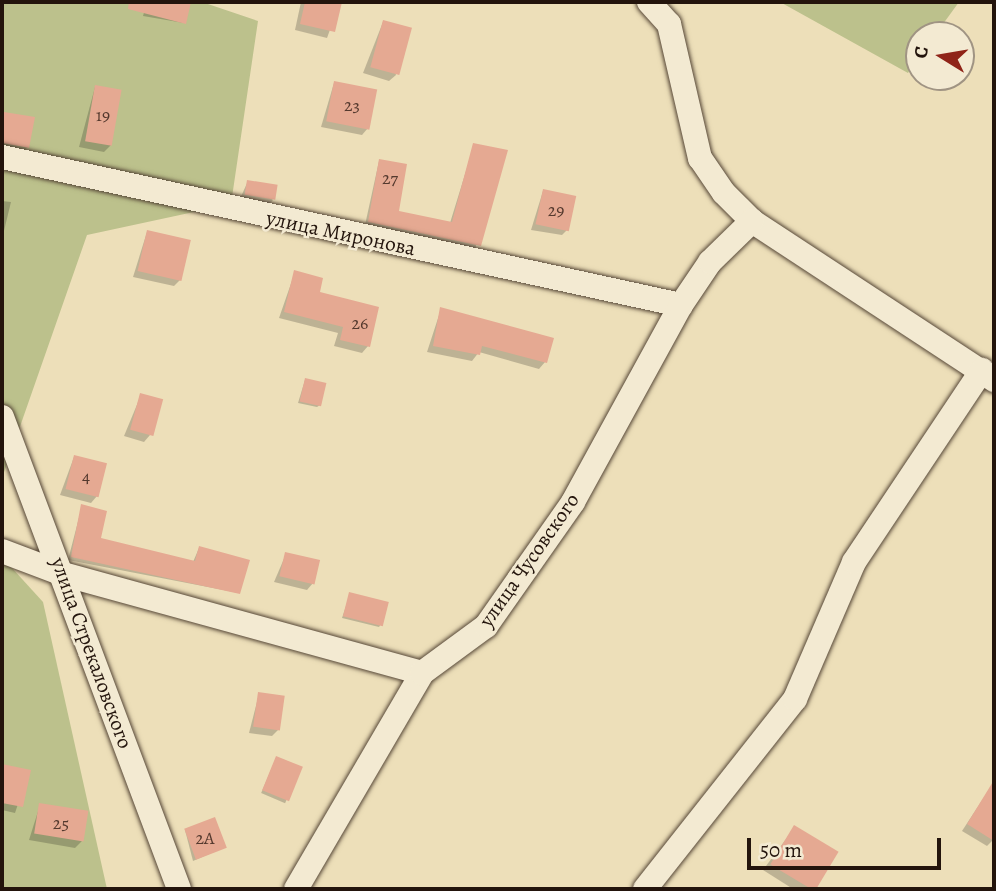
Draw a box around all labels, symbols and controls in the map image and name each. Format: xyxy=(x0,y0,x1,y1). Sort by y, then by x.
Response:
north arrow xyxy=(905,21,975,91)
text: С xyxy=(907,44,935,61)
house number: 23 xyxy=(344,94,360,116)
house number: 19 xyxy=(96,104,110,126)
house number: 27 xyxy=(382,167,398,189)
house number: 29 xyxy=(548,199,564,221)
street label: улица Миронова xyxy=(264,205,418,261)
house number: 26 xyxy=(352,312,368,334)
house number: 4 xyxy=(82,465,90,487)
street label: улица Чусовского xyxy=(473,488,585,632)
street label: улица Стрекаловского xyxy=(46,554,138,752)
house number: 25 xyxy=(53,812,69,834)
scale bar xyxy=(751,824,945,868)
house number: 2А xyxy=(195,827,215,849)
text: 50 m xyxy=(760,836,802,864)

